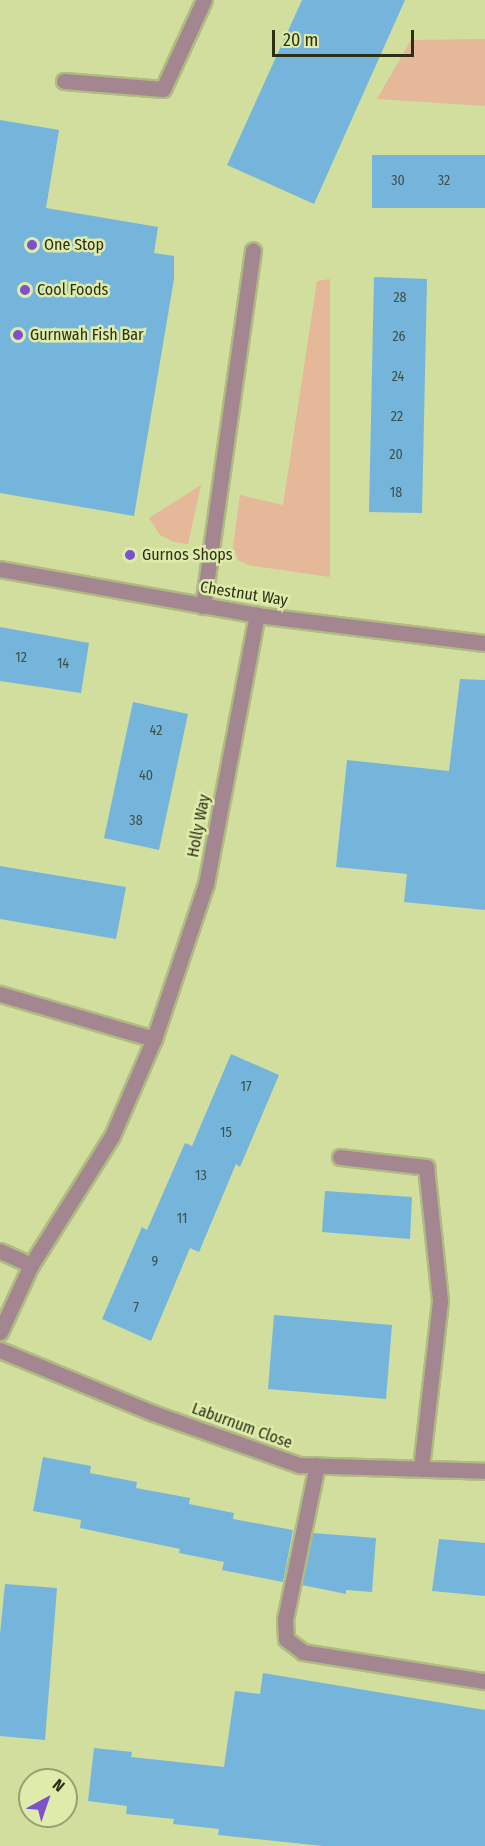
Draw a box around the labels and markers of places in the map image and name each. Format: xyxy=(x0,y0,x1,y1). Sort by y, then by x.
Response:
place label: One Stop xyxy=(44,235,104,255)
marker: One Stop xyxy=(25,238,39,252)
place label: Cool Foods xyxy=(37,280,108,300)
marker: Cool Foods xyxy=(18,283,32,297)
place label: Gurnwah Fish Bar xyxy=(30,325,144,345)
marker: Gurnwah Fish Bar xyxy=(11,328,25,342)
place label: Gurnos Shops xyxy=(142,545,233,565)
marker: Gurnos Shops xyxy=(123,548,137,562)

